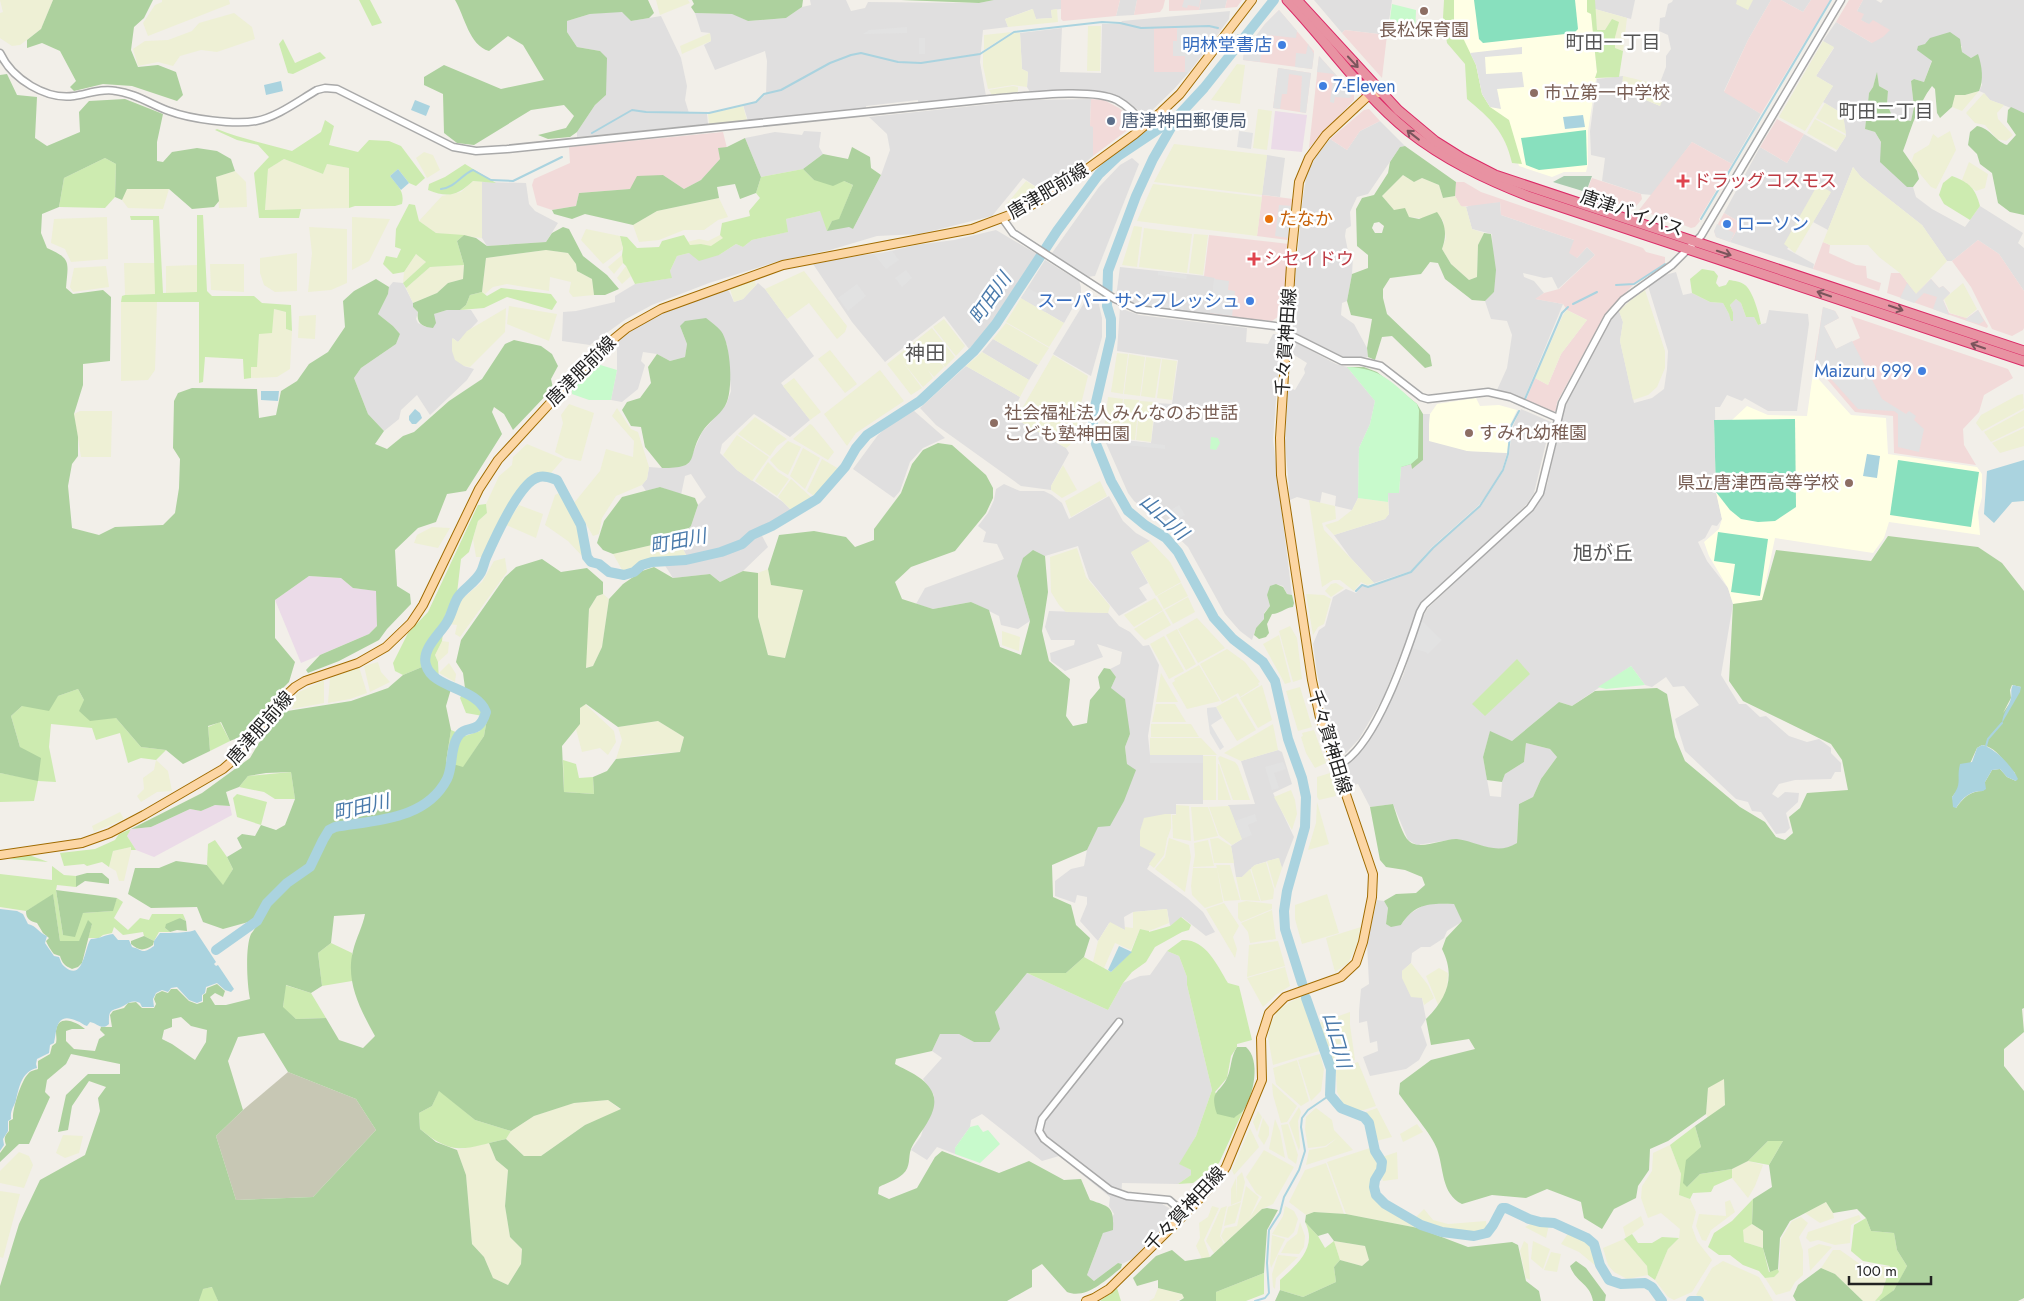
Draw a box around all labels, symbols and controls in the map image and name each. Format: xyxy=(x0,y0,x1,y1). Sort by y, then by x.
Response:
marker: 長松保育園 xyxy=(1418,5,1430,17)
place label: 長松保育園 xyxy=(1379,17,1469,43)
district label: 町田一丁目 xyxy=(1565,29,1661,56)
place label: 明林堂書店 xyxy=(1182,32,1272,58)
marker: 明林堂書店 xyxy=(1276,39,1288,51)
one-way arrow xyxy=(1347,56,1359,69)
place label: 7-Eleven xyxy=(1333,73,1396,99)
marker: 7-Eleven xyxy=(1317,80,1329,92)
place label: 市立第一中学校 xyxy=(1544,80,1670,106)
marker: 市立第一中学校 xyxy=(1528,87,1540,99)
district label: 町田二丁目 xyxy=(1838,98,1934,125)
place label: 唐津神田郵便局 xyxy=(1121,108,1247,134)
marker: 唐津神田郵便局 xyxy=(1105,115,1117,127)
one-way arrow xyxy=(1407,129,1420,140)
street label: 唐津肥前線 xyxy=(1003,157,1093,225)
place label: ドラッグコスモス xyxy=(1693,168,1837,194)
marker: ドラッグコスモス xyxy=(1677,175,1689,187)
street label: 唐津バイパス xyxy=(1577,183,1687,243)
place label: たなか xyxy=(1279,206,1333,232)
place label: ローソン xyxy=(1737,211,1809,237)
marker: たなか xyxy=(1263,213,1275,225)
marker: ローソン xyxy=(1721,218,1733,230)
place label: シセイドウ xyxy=(1264,246,1354,272)
one-way arrow xyxy=(1716,248,1732,258)
marker: シセイドウ xyxy=(1248,253,1260,265)
water label: 町田川 xyxy=(963,265,1019,329)
street label: 千々賀神田線 xyxy=(1269,287,1303,397)
place label: スーパー サンフレッシュ xyxy=(1037,288,1240,314)
one-way arrow xyxy=(1816,289,1832,298)
marker: スーパー サンフレッシュ xyxy=(1244,295,1256,307)
one-way arrow xyxy=(1887,304,1903,313)
street label: 唐津肥前線 xyxy=(540,330,622,412)
district label: 神田 xyxy=(905,339,945,368)
one-way arrow xyxy=(1970,340,1986,350)
place label: Maizuru 999 xyxy=(1814,358,1912,384)
marker: Maizuru 999 xyxy=(1916,365,1928,377)
place label: 社会福祉法人みんなのお世話 こども塾神田園 xyxy=(1004,400,1238,447)
marker: 社会福祉法人みんなのお世話 こども塾神田園 xyxy=(988,417,1000,429)
place label: すみれ幼稚園 xyxy=(1479,420,1587,446)
marker: すみれ幼稚園 xyxy=(1463,427,1475,439)
place label: 県立唐津西高等学校 xyxy=(1677,470,1839,496)
marker: 県立唐津西高等学校 xyxy=(1843,477,1855,489)
water label: 山口川 xyxy=(1134,488,1196,547)
water label: 町田川 xyxy=(647,522,711,560)
district label: 旭が丘 xyxy=(1573,539,1633,568)
street label: 唐津肥前線 xyxy=(221,686,299,770)
street label: 千々賀神田線 xyxy=(1302,687,1358,797)
water label: 町田川 xyxy=(330,787,394,827)
water label: 山口川 xyxy=(1316,1009,1358,1073)
street label: 千々賀神田線 xyxy=(1139,1161,1231,1257)
scale bar xyxy=(1849,1254,1932,1286)
text: 100 m xyxy=(1856,1260,1897,1282)

